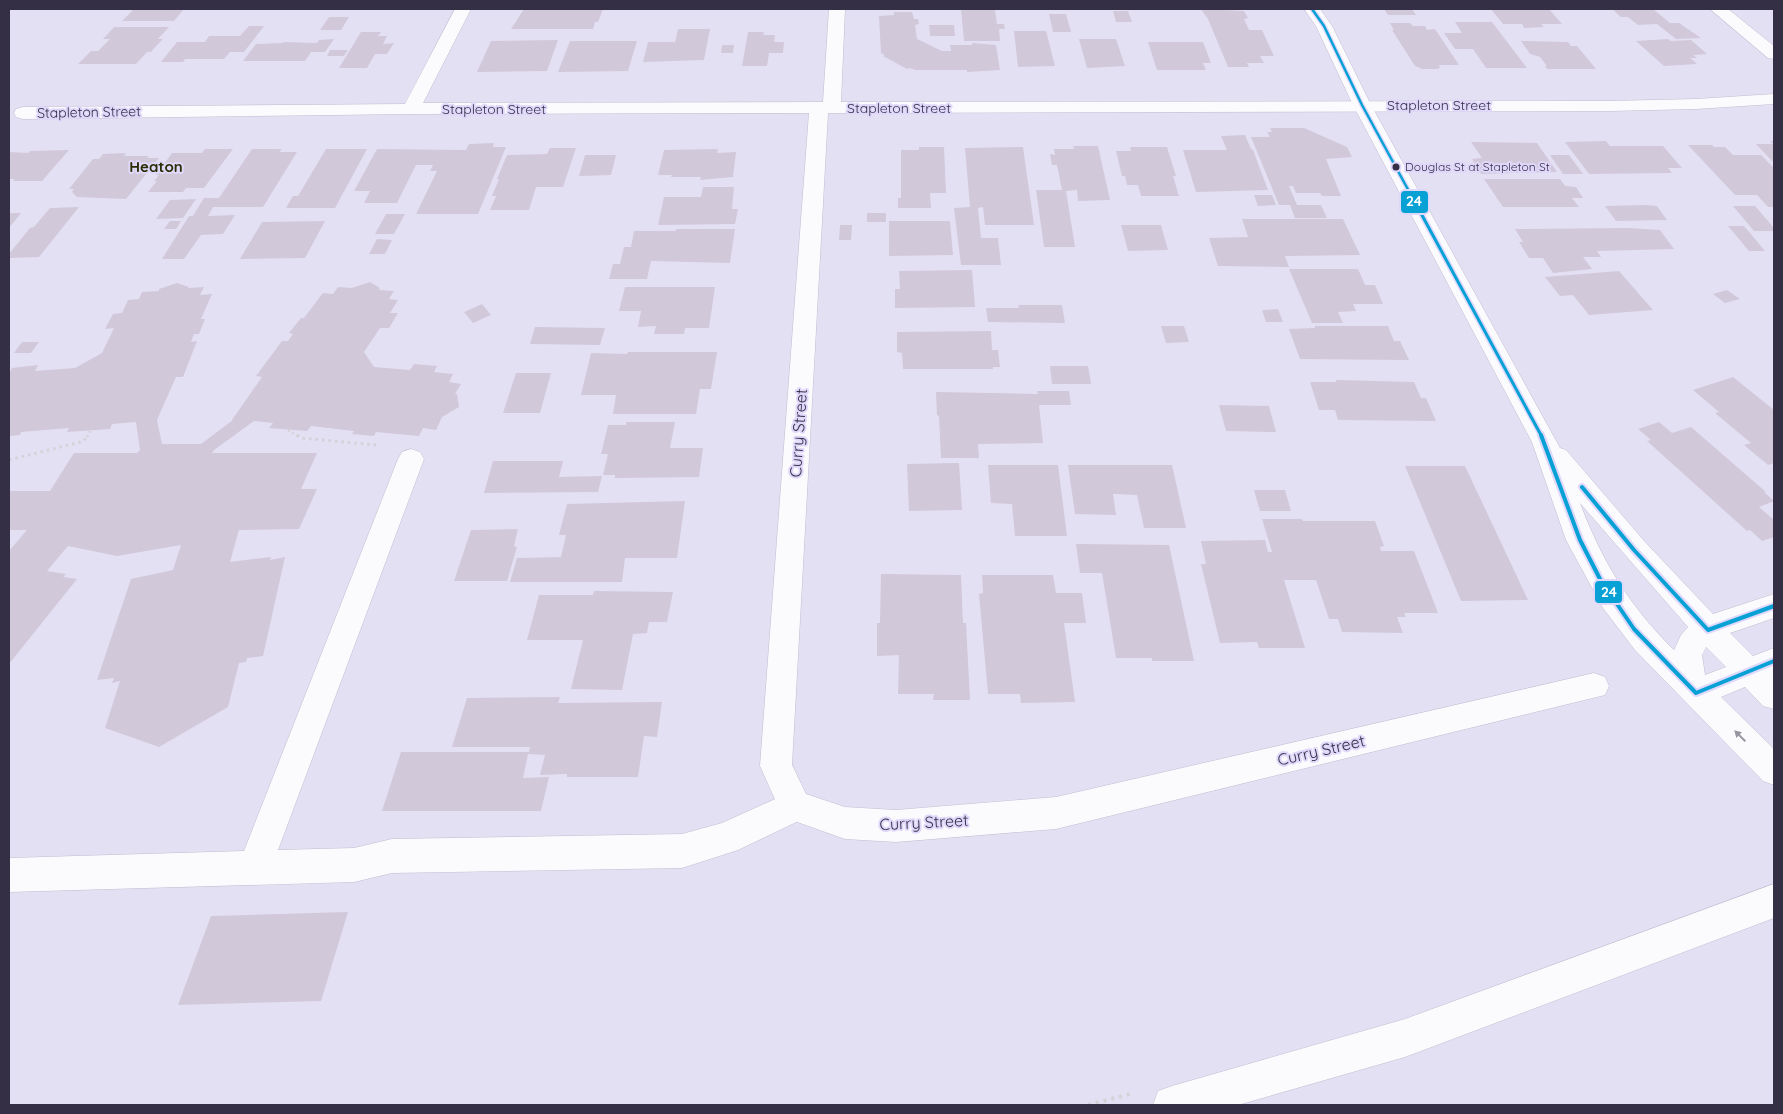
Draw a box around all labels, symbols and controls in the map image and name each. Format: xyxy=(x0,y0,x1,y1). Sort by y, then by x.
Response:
street label: Stapleton Street xyxy=(1387,96,1491,114)
street label: Stapleton Street xyxy=(847,99,951,117)
street label: Stapleton Street xyxy=(442,100,546,118)
street label: Stapleton Street xyxy=(37,102,141,122)
district label: Heaton xyxy=(129,157,183,176)
place label: Douglas St at Stapleton St xyxy=(1405,159,1550,174)
marker: Douglas St at Stapleton St xyxy=(1391,162,1401,172)
line badge: 24 xyxy=(1400,190,1429,214)
text: 24 xyxy=(1406,192,1422,210)
street label: Curry Street xyxy=(785,388,811,478)
line badge: 24 xyxy=(1594,580,1623,604)
text: 24 xyxy=(1601,583,1617,601)
street label: Curry Street xyxy=(1275,730,1367,770)
one-way arrow xyxy=(1734,730,1746,742)
street label: Curry Street xyxy=(879,810,969,834)

